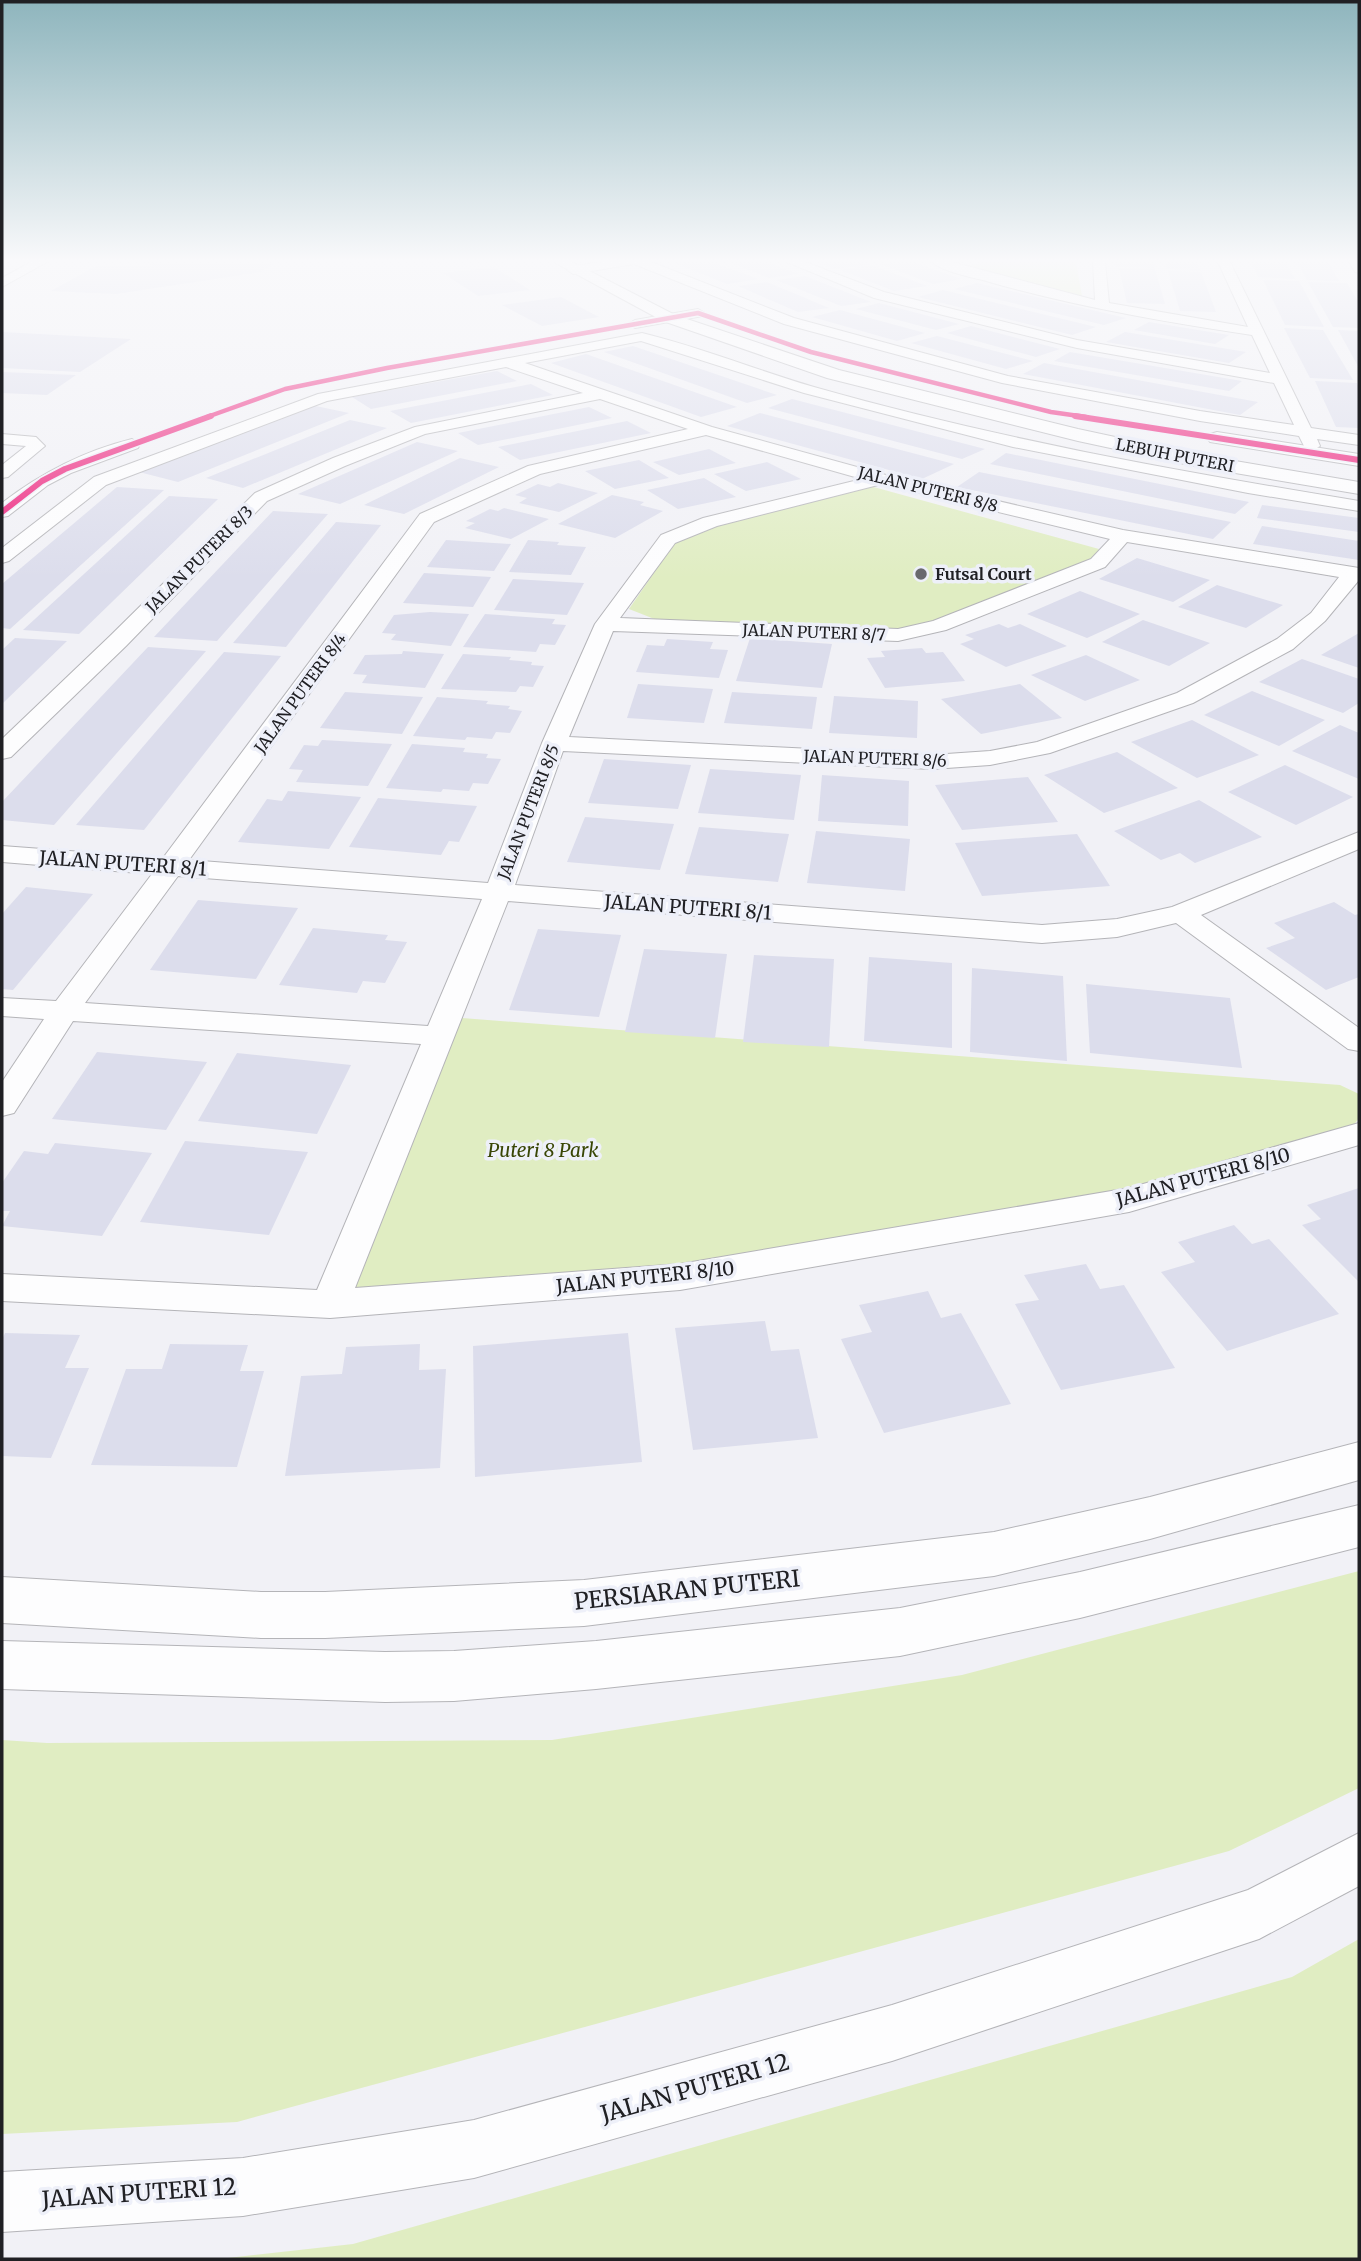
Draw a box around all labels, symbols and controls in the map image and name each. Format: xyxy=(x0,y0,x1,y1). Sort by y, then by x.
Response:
street label: LEBUH PUTERI xyxy=(1114,434,1236,476)
street label: JALAN PUTERI 8/8 xyxy=(855,462,1000,516)
street label: JALAN PUTERI 8/3 xyxy=(141,501,257,617)
place label: Futsal Court xyxy=(935,564,1032,584)
marker: Futsal Court xyxy=(913,566,929,582)
street label: JALAN PUTERI 8/7 xyxy=(741,619,886,644)
street label: JALAN PUTERI 8/4 xyxy=(249,629,350,758)
street label: JALAN PUTERI 8/5 xyxy=(493,742,563,883)
street label: JALAN PUTERI 8/6 xyxy=(802,745,947,771)
street label: JALAN PUTERI 8/1 xyxy=(37,845,208,881)
street label: JALAN PUTERI 8/1 xyxy=(602,889,773,925)
park label: Puteri 8 Park xyxy=(487,1138,599,1162)
street label: JALAN PUTERI 8/10 xyxy=(1112,1142,1293,1212)
street label: JALAN PUTERI 8/10 xyxy=(554,1256,735,1298)
street label: PERSIARAN PUTERI xyxy=(573,1563,801,1616)
street label: JALAN PUTERI 12 xyxy=(596,2047,793,2129)
street label: JALAN PUTERI 12 xyxy=(40,2171,237,2214)

